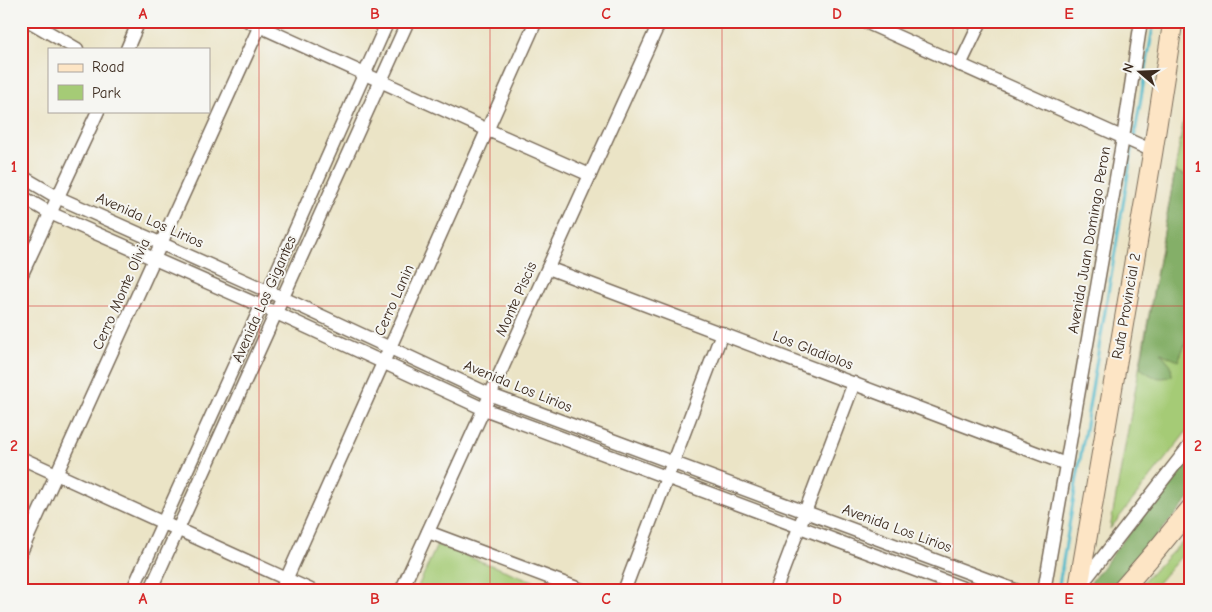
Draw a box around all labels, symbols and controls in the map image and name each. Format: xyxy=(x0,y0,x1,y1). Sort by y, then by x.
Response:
text: A xyxy=(139,5,148,23)
text: B xyxy=(370,5,380,23)
text: C xyxy=(601,5,611,23)
text: D xyxy=(832,5,842,23)
text: E xyxy=(1064,5,1074,23)
legend xyxy=(48,48,210,112)
north arrow xyxy=(1114,48,1164,98)
text: Road xyxy=(92,58,124,76)
text: N xyxy=(1119,61,1138,75)
text: Park xyxy=(92,84,121,102)
street label: Avenida Juan Domingo Peron xyxy=(1064,145,1114,335)
text: 1 xyxy=(11,158,17,176)
text: 1 xyxy=(1195,158,1201,176)
street label: Avenida Los Lirios xyxy=(94,188,206,252)
street label: Avenida Los Gigantes xyxy=(228,233,300,365)
street label: Cerro Monte Olivia xyxy=(88,235,154,353)
street label: Ruta Provincial 2 xyxy=(1108,251,1144,361)
street label: Monte Piscis xyxy=(491,259,541,339)
street label: Cerro Lanin xyxy=(370,261,418,339)
street label: Los Gladiolos xyxy=(770,326,856,374)
street label: Avenida Los Lirios xyxy=(461,356,575,416)
text: 2 xyxy=(10,437,18,455)
text: 2 xyxy=(1194,437,1202,455)
street label: Avenida Los Lirios xyxy=(840,500,954,556)
text: A xyxy=(139,590,148,608)
text: B xyxy=(370,590,380,608)
text: C xyxy=(601,590,611,608)
text: D xyxy=(832,590,842,608)
text: E xyxy=(1064,590,1074,608)

